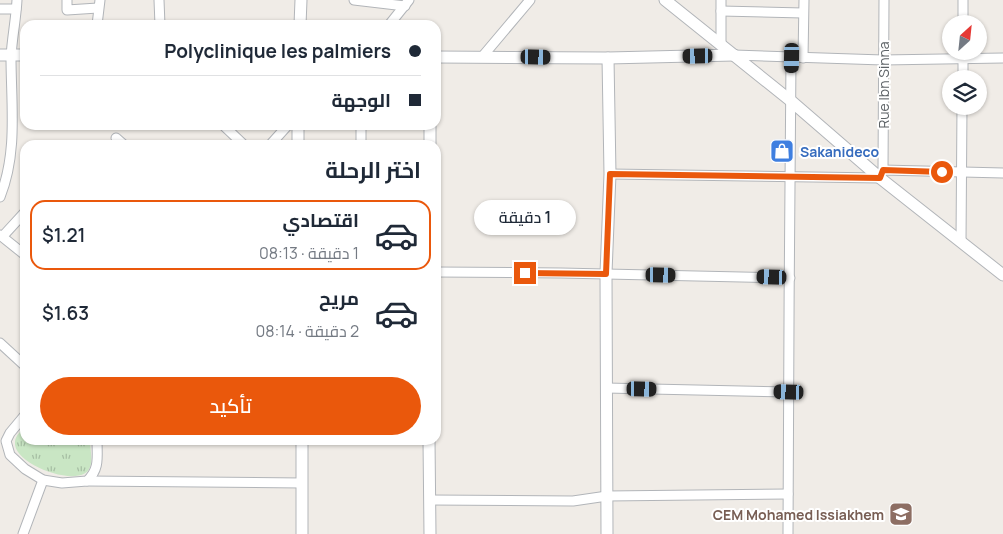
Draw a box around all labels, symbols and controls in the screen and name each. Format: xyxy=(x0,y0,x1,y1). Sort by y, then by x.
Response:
north arrow xyxy=(942,15,988,60)
map controls xyxy=(942,15,987,115)
text: Polyclinique les palmiers xyxy=(164,38,391,64)
street label: Rue Ibn Sinna xyxy=(874,41,893,129)
car xyxy=(784,43,799,73)
car xyxy=(682,48,713,64)
car xyxy=(520,49,551,65)
button: layers xyxy=(942,70,987,115)
text: الوجهة xyxy=(331,87,391,113)
shop icon: Sakanideco xyxy=(769,138,795,164)
place label: Sakanideco xyxy=(800,142,879,161)
text: اختر الرحلة xyxy=(325,155,421,185)
route start xyxy=(931,161,953,183)
callout: 1 دقيقة xyxy=(474,200,576,236)
text: 1 دقيقة xyxy=(499,206,551,228)
text: اقتصادي xyxy=(283,207,359,233)
icon: car xyxy=(374,213,419,258)
text: $1.21 xyxy=(42,222,86,248)
text: 1 دقيقة · 08:13 xyxy=(259,242,359,264)
route end xyxy=(514,262,536,284)
car xyxy=(645,267,676,283)
car xyxy=(756,269,787,285)
text: مريح xyxy=(319,285,359,311)
icon: car xyxy=(374,291,419,336)
text: $1.63 xyxy=(42,300,89,326)
text: 2 دقيقة · 08:14 xyxy=(256,320,359,342)
button: تأكيد xyxy=(40,377,421,435)
car xyxy=(626,381,657,397)
car xyxy=(773,384,804,400)
school or university icon: CEM Mohamed Issiakhem xyxy=(888,501,914,527)
place label: CEM Mohamed Issiakhem xyxy=(713,505,884,524)

